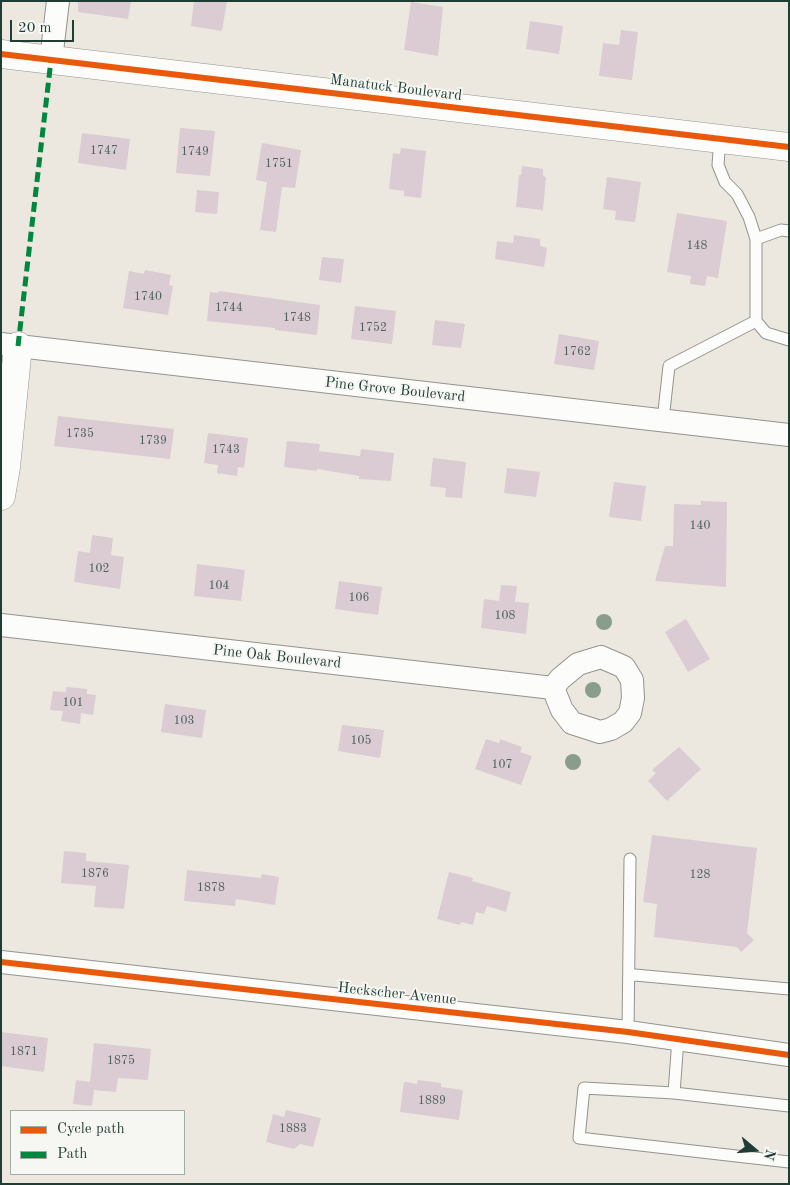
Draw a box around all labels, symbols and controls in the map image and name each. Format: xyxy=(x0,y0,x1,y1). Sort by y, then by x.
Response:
scale bar xyxy=(12,10,76,42)
text: 20 m xyxy=(18,21,52,36)
street label: Manatuck Boulevard xyxy=(329,71,463,105)
house number: 1747 xyxy=(90,144,118,158)
house number: 1749 xyxy=(181,145,209,159)
house number: 1751 xyxy=(265,157,293,171)
house number: 148 xyxy=(687,239,707,253)
house number: 1740 xyxy=(134,290,162,304)
house number: 1744 xyxy=(215,301,243,315)
house number: 1748 xyxy=(283,311,311,325)
house number: 1752 xyxy=(359,321,387,335)
house number: 1762 xyxy=(563,345,591,359)
street label: Pine Grove Boulevard xyxy=(324,374,466,406)
house number: 1735 xyxy=(66,427,94,441)
house number: 1739 xyxy=(139,434,167,448)
house number: 1743 xyxy=(212,443,240,457)
house number: 140 xyxy=(690,519,710,533)
house number: 102 xyxy=(89,562,109,576)
house number: 104 xyxy=(209,579,229,593)
house number: 106 xyxy=(349,591,369,605)
house number: 108 xyxy=(495,609,515,623)
street label: Pine Oak Boulevard xyxy=(212,641,342,673)
house number: 101 xyxy=(63,696,83,710)
house number: 103 xyxy=(174,714,194,728)
house number: 105 xyxy=(351,734,371,748)
house number: 107 xyxy=(492,758,512,772)
house number: 1876 xyxy=(81,867,109,881)
house number: 128 xyxy=(690,868,710,882)
house number: 1878 xyxy=(197,881,225,895)
street label: Heckscher Avenue xyxy=(337,979,457,1009)
house number: 1871 xyxy=(10,1045,38,1059)
house number: 1875 xyxy=(107,1054,135,1068)
house number: 1889 xyxy=(418,1094,446,1108)
legend xyxy=(10,1110,185,1175)
text: Cycle path xyxy=(57,1122,125,1137)
house number: 1883 xyxy=(279,1122,307,1136)
north arrow xyxy=(730,1125,780,1175)
text: Path xyxy=(57,1147,87,1162)
text: N xyxy=(761,1147,778,1162)

